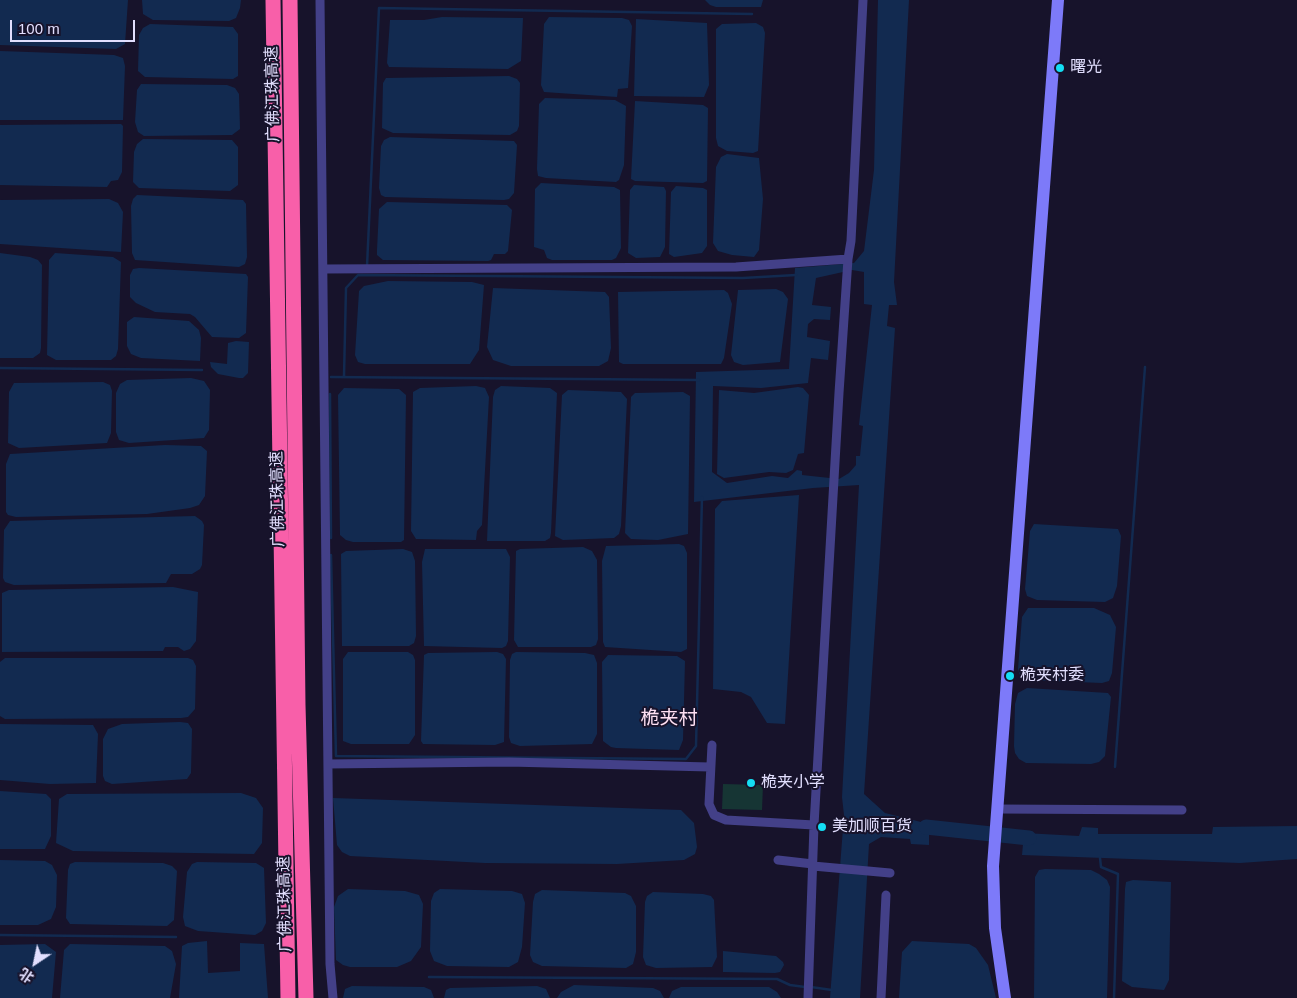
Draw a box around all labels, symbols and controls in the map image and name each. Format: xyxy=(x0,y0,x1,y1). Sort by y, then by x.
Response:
scale bar xyxy=(12,10,138,42)
text: 100 m xyxy=(18,20,60,37)
street label: 广佛江珠高速 xyxy=(263,46,283,142)
place label: 曙光 xyxy=(1070,58,1102,78)
marker: 曙光 xyxy=(1054,62,1066,74)
street label: 广佛江珠高速 xyxy=(268,451,288,547)
place label: 桅夹村委 xyxy=(1020,666,1084,686)
marker: 桅夹村委 xyxy=(1004,670,1016,682)
district label: 桅夹村 xyxy=(641,708,697,730)
place label: 桅夹小学 xyxy=(761,773,825,793)
marker: 桅夹小学 xyxy=(745,777,757,789)
place label: 美加顺百货 xyxy=(832,817,912,837)
marker: 美加顺百货 xyxy=(816,821,828,833)
street label: 广佛江珠高速 xyxy=(275,856,295,952)
north arrow xyxy=(10,938,60,988)
text: 北 xyxy=(16,965,37,986)

